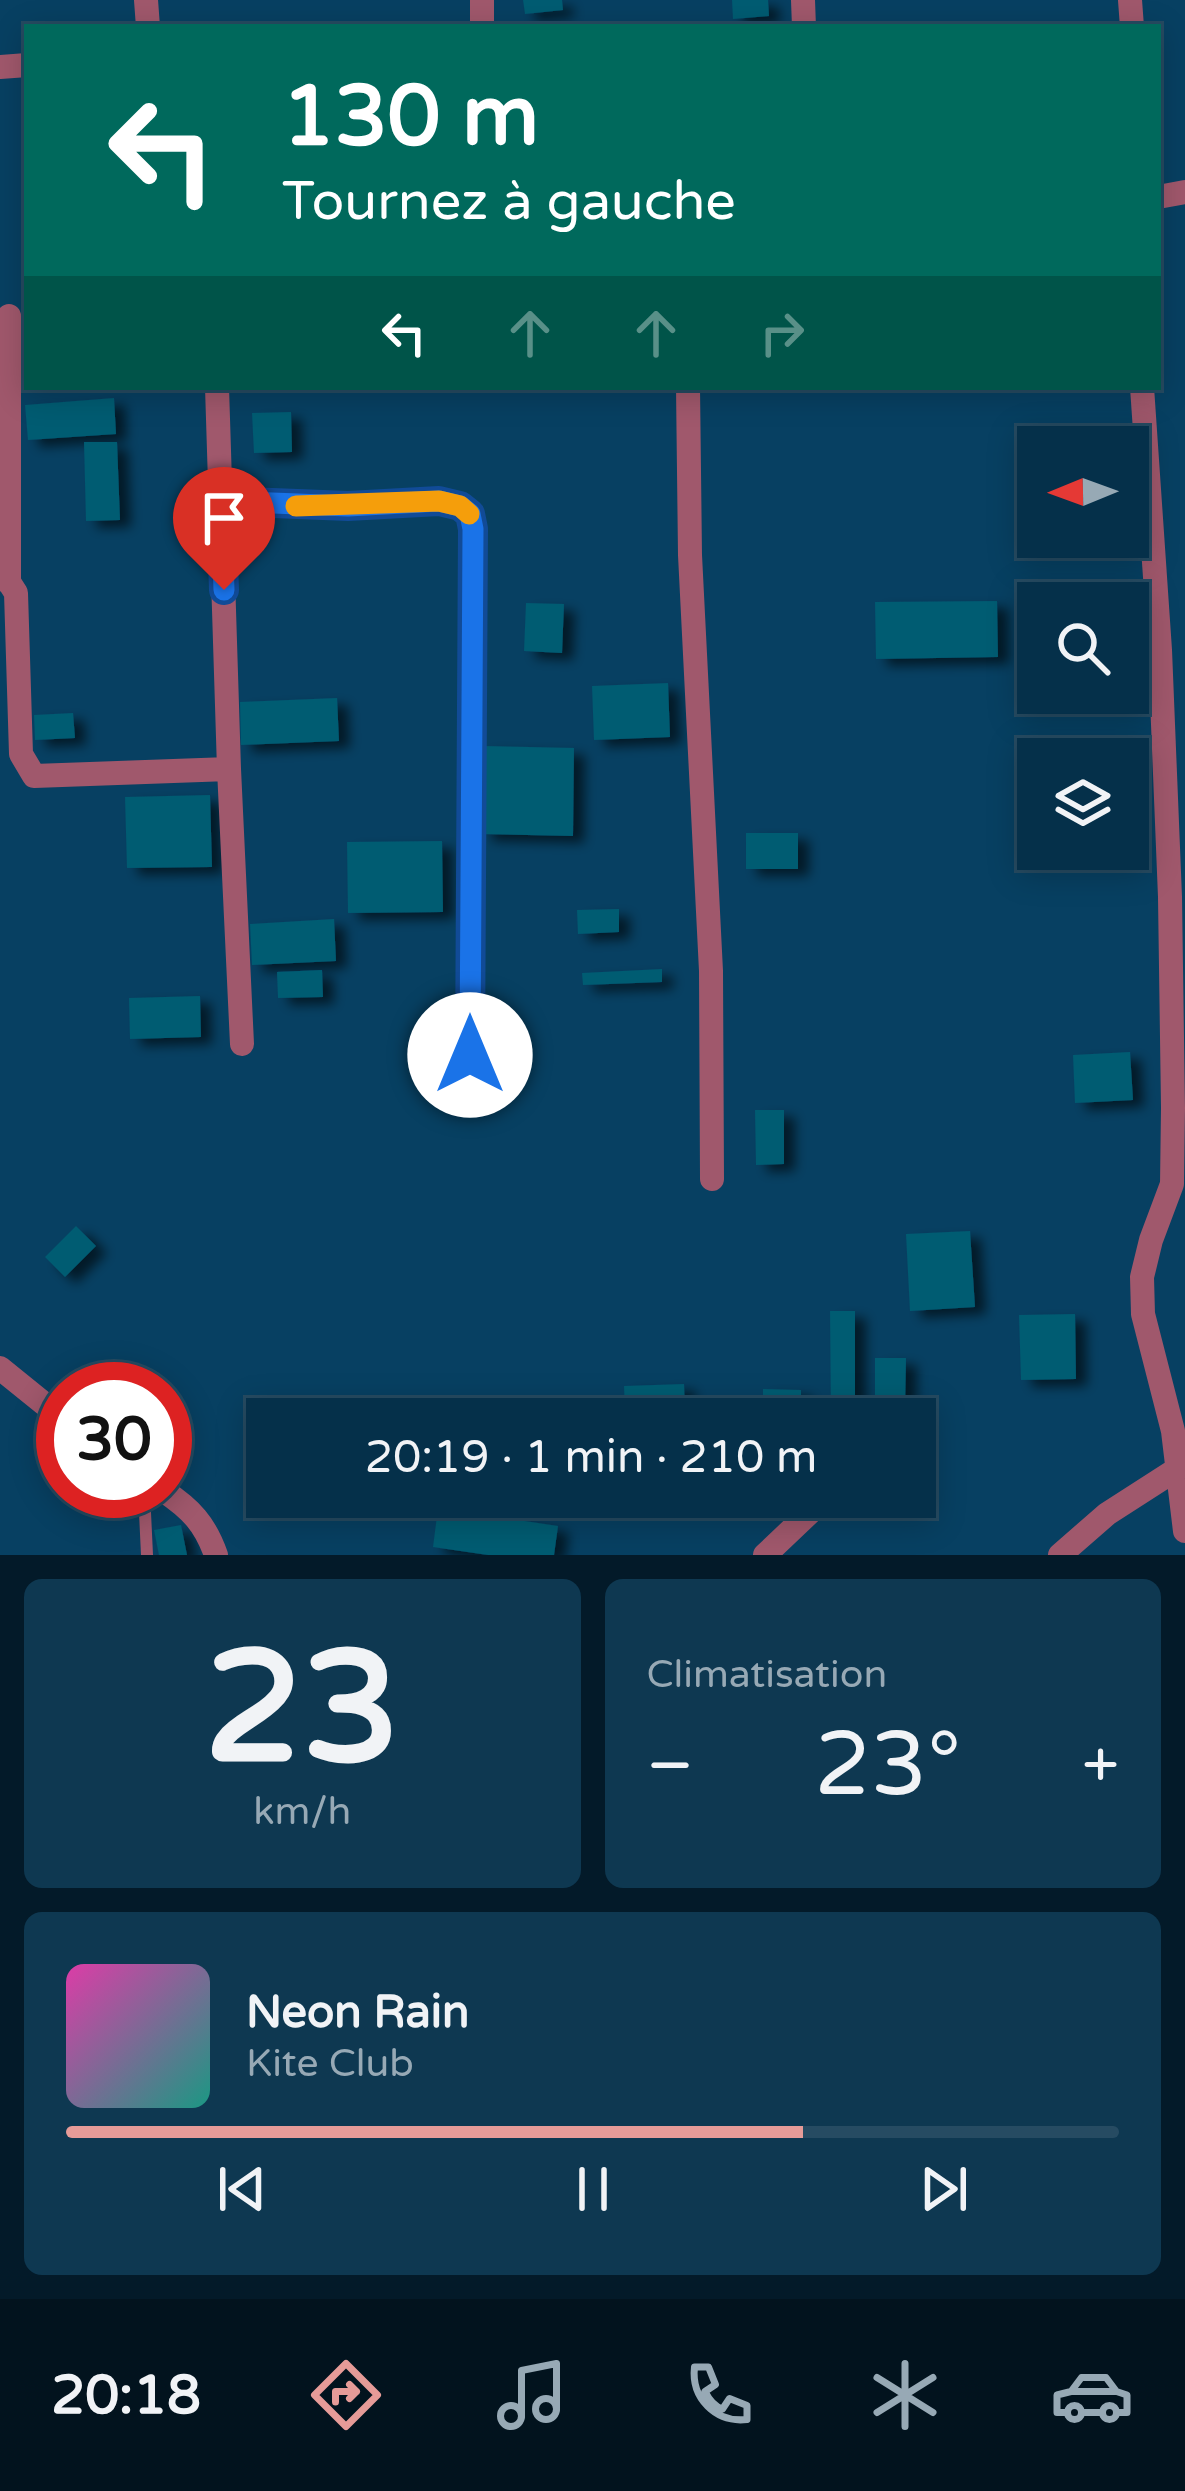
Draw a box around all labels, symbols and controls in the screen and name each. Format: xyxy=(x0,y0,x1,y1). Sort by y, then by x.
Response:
text: 130 m xyxy=(282,67,539,168)
icon: left xyxy=(84,72,240,228)
text: Tournez à gauche xyxy=(282,169,736,234)
icon: left xyxy=(371,300,437,366)
icon: ahead xyxy=(497,300,563,366)
icon: ahead xyxy=(623,300,689,366)
icon: right xyxy=(749,300,815,366)
north arrow xyxy=(1017,426,1149,558)
map controls xyxy=(1017,426,1149,870)
pin xyxy=(173,467,275,590)
icon: arrive xyxy=(191,485,257,551)
button: search xyxy=(1017,582,1149,714)
button: layers xyxy=(1017,738,1149,870)
position arrow xyxy=(407,992,533,1118)
speed limit sign: 30 xyxy=(36,1362,192,1518)
text: 20:19 · 1 min · 210 m xyxy=(365,1431,817,1485)
text: 23 xyxy=(204,1616,400,1804)
text: Climatisation xyxy=(647,1651,887,1698)
text: 23° xyxy=(814,1711,961,1820)
text: − xyxy=(647,1726,694,1806)
text: + xyxy=(1082,1726,1119,1806)
text: km/h xyxy=(253,1788,351,1835)
text: Neon Rain xyxy=(246,1986,469,2040)
text: Kite Club xyxy=(246,2040,414,2087)
icon: previous xyxy=(209,2156,275,2222)
icon: pause xyxy=(560,2156,626,2222)
icon: next xyxy=(911,2156,977,2222)
icon: directions xyxy=(304,2353,388,2437)
icon: music xyxy=(490,2353,574,2437)
icon: phone xyxy=(677,2353,761,2437)
icon: climate xyxy=(863,2353,947,2437)
icon: car xyxy=(1050,2353,1134,2437)
text: 20:18 xyxy=(51,2363,201,2428)

